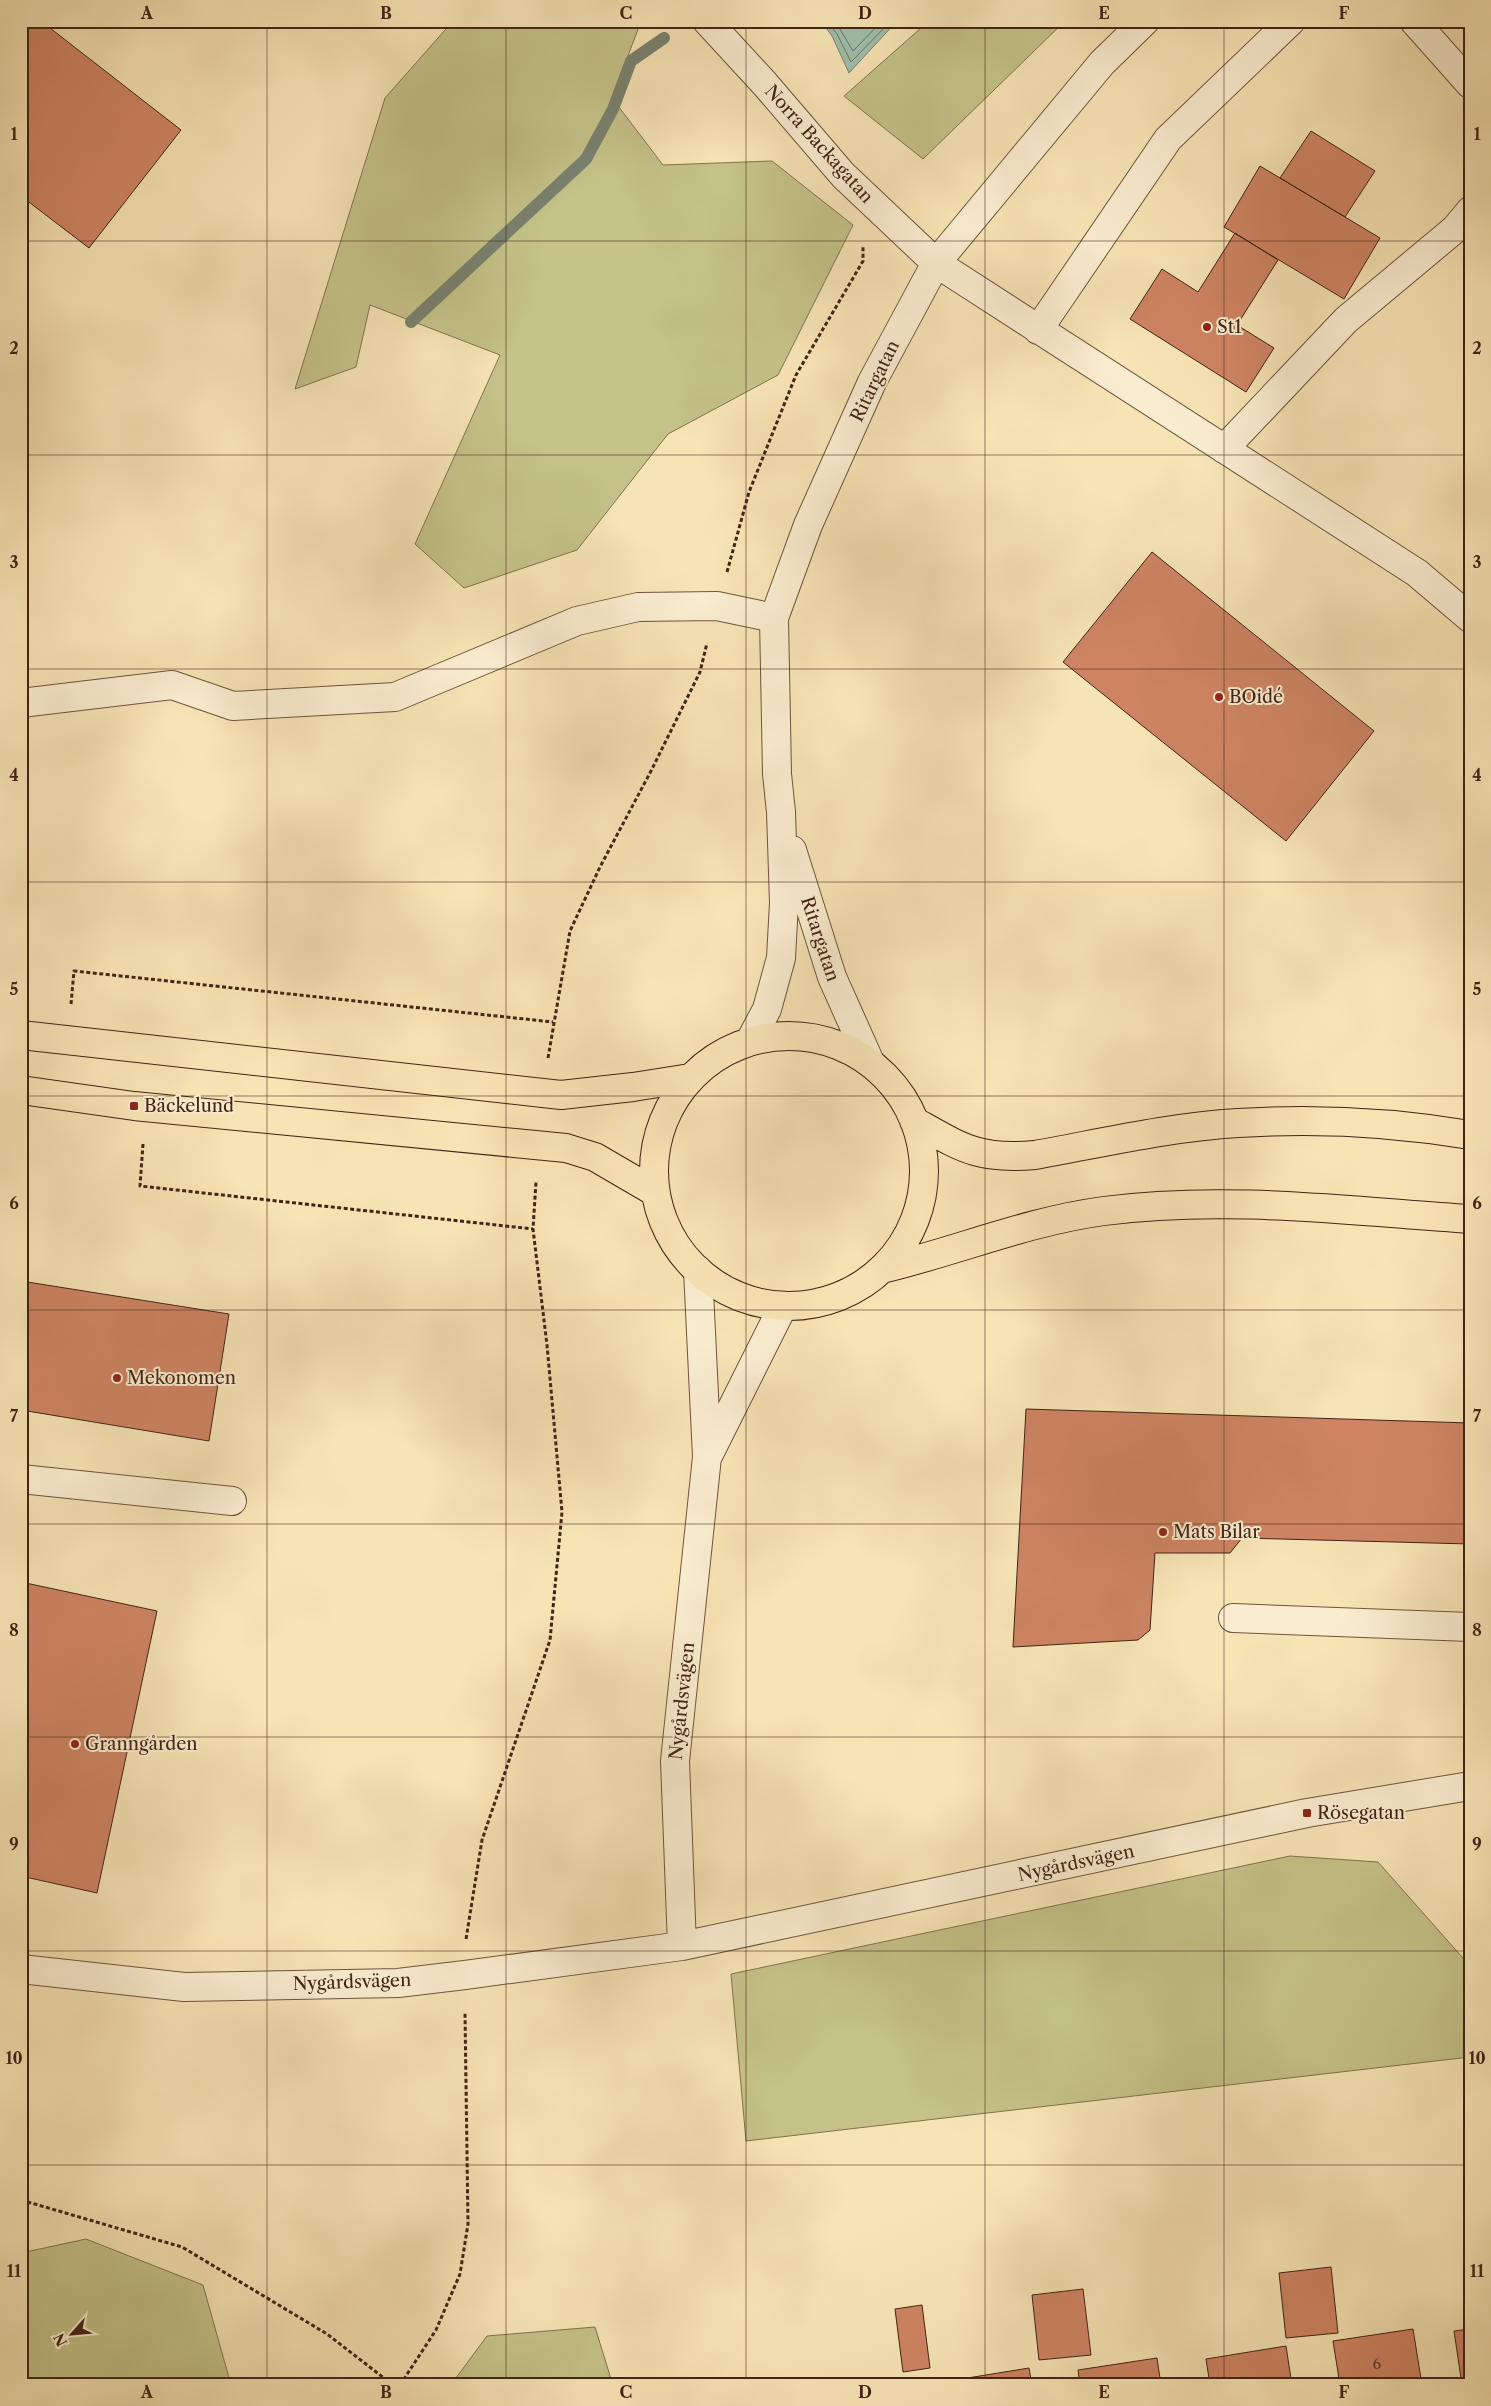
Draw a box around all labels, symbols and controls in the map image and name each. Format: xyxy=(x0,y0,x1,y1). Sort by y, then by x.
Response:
text: A xyxy=(140,3,154,23)
text: B xyxy=(380,3,392,23)
text: C xyxy=(620,3,632,23)
text: D xyxy=(858,3,872,23)
text: E xyxy=(1098,3,1110,23)
text: F xyxy=(1339,3,1350,23)
street label: Norra Backagatan xyxy=(760,80,878,208)
text: 1 xyxy=(10,124,18,144)
text: 1 xyxy=(1473,124,1481,144)
place label: St1 xyxy=(1217,316,1242,338)
marker: St1 xyxy=(1201,321,1213,333)
street label: Ritargatan xyxy=(846,337,904,425)
text: 2 xyxy=(9,338,19,358)
text: 2 xyxy=(1472,338,1482,358)
text: 3 xyxy=(9,552,19,572)
text: 3 xyxy=(1472,552,1482,572)
place label: BOidé xyxy=(1229,686,1283,708)
marker: BOidé xyxy=(1213,691,1225,703)
text: 4 xyxy=(9,765,19,785)
text: 4 xyxy=(1472,765,1482,785)
street label: Ritargatan xyxy=(796,894,844,984)
text: 5 xyxy=(10,979,19,999)
text: 5 xyxy=(1473,979,1482,999)
place label: Bäckelund xyxy=(144,1095,234,1117)
marker: Bäckelund xyxy=(128,1100,140,1112)
text: 6 xyxy=(9,1193,19,1213)
text: 6 xyxy=(1472,1193,1482,1213)
place label: Mekonomen xyxy=(127,1367,236,1389)
marker: Mekonomen xyxy=(111,1372,123,1384)
text: 7 xyxy=(10,1406,19,1426)
text: 7 xyxy=(1473,1406,1482,1426)
place label: Mats Bilar xyxy=(1173,1521,1260,1543)
marker: Mats Bilar xyxy=(1157,1526,1169,1538)
text: 8 xyxy=(9,1620,19,1640)
text: 8 xyxy=(1472,1620,1482,1640)
street label: Nygårdsvägen xyxy=(665,1641,699,1761)
place label: Granngården xyxy=(85,1733,198,1755)
marker: Granngården xyxy=(69,1738,81,1750)
place label: Rösegatan xyxy=(1317,1802,1405,1824)
marker: Rösegatan xyxy=(1301,1807,1313,1819)
text: 9 xyxy=(9,1834,19,1854)
text: 9 xyxy=(1472,1834,1482,1854)
street label: Nygårdsvägen xyxy=(1016,1840,1136,1886)
street label: Nygårdsvägen xyxy=(292,1969,412,1995)
text: 10 xyxy=(5,2048,23,2068)
text: 10 xyxy=(1468,2048,1486,2068)
text: 11 xyxy=(7,2261,22,2281)
text: 11 xyxy=(1470,2261,1485,2281)
north arrow xyxy=(48,2308,98,2358)
text: N xyxy=(50,2330,71,2349)
house number: 6 xyxy=(1373,2354,1382,2373)
text: A xyxy=(140,2382,154,2402)
text: B xyxy=(380,2382,392,2402)
text: C xyxy=(620,2382,632,2402)
text: D xyxy=(858,2382,872,2402)
text: E xyxy=(1098,2382,1110,2402)
text: F xyxy=(1339,2382,1350,2402)

